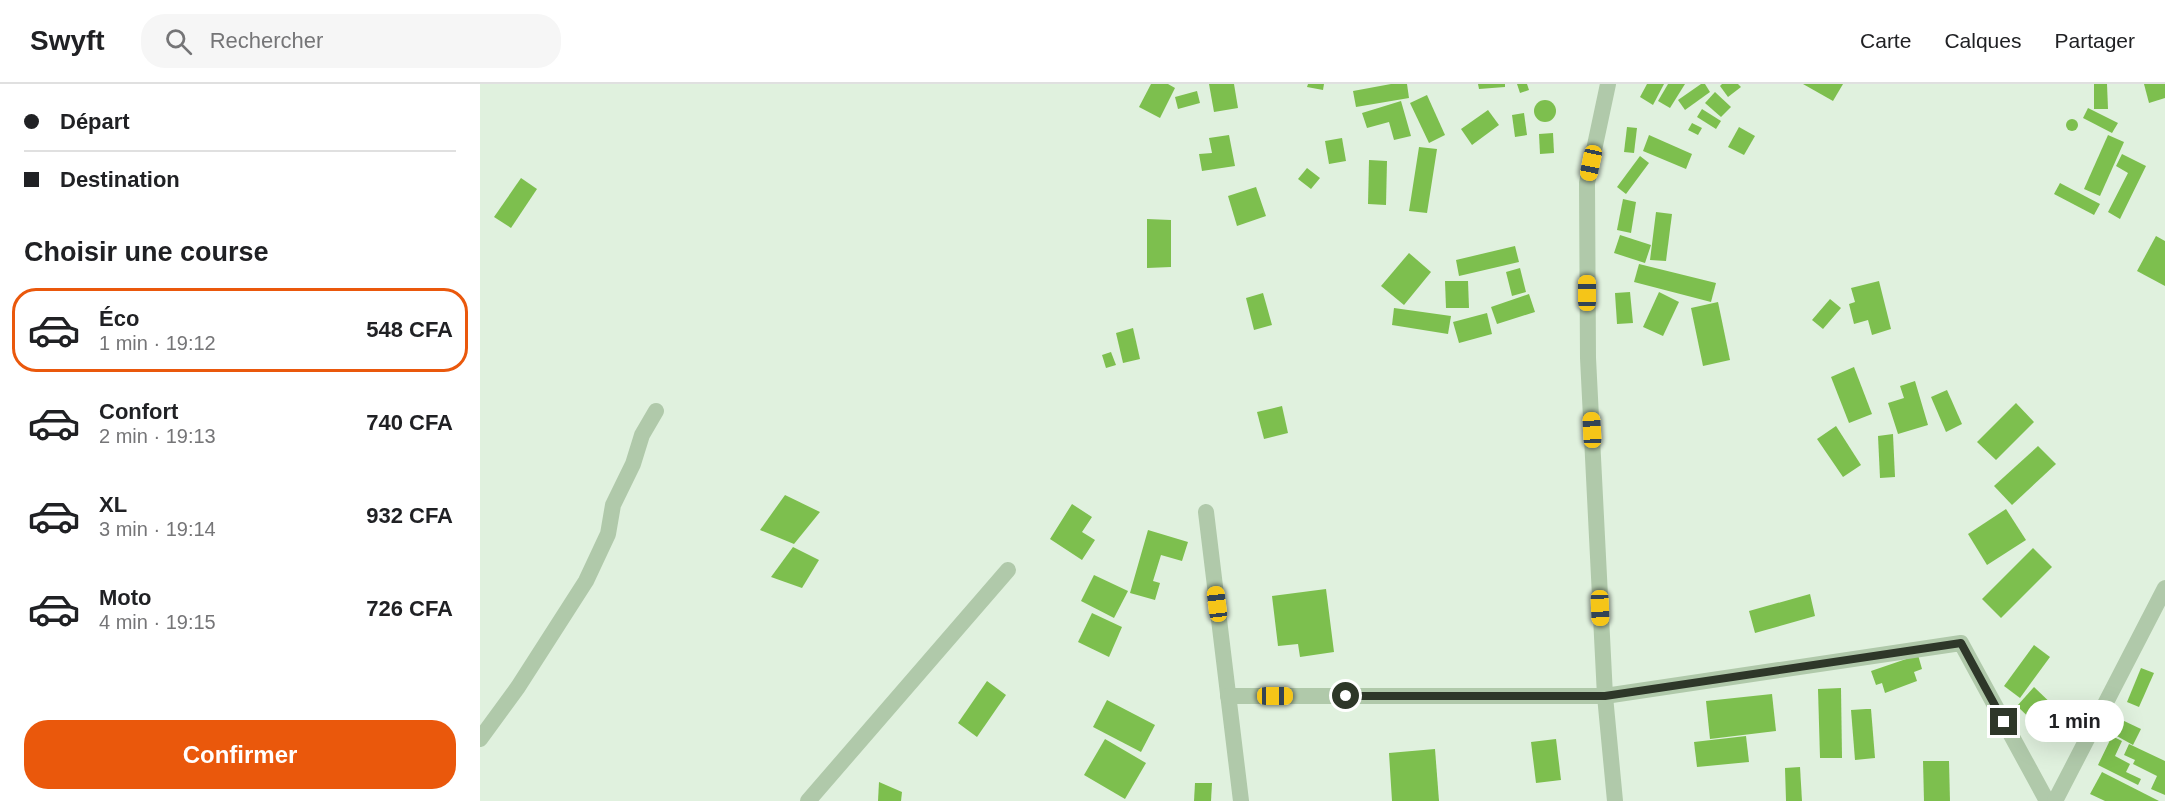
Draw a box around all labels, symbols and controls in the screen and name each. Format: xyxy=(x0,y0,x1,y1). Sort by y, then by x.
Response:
search box xyxy=(141,14,561,68)
text: Swyft xyxy=(30,25,105,56)
icon: search xyxy=(162,25,195,58)
text: Rechercher xyxy=(210,28,323,53)
text: Carte xyxy=(1860,29,1911,52)
text: Calques xyxy=(1944,29,2021,52)
text: Partager xyxy=(2054,29,2135,52)
text: Départ xyxy=(60,109,130,134)
car xyxy=(1578,144,1604,182)
text: Destination xyxy=(60,167,180,192)
text: Choisir une course xyxy=(24,237,269,267)
car xyxy=(1578,275,1596,311)
icon: car xyxy=(27,303,81,357)
text: Éco xyxy=(99,306,139,331)
text: 548 CFA xyxy=(366,317,453,342)
text: 1 min · 19:12 xyxy=(99,332,216,354)
icon: car xyxy=(27,396,81,450)
text: Confort xyxy=(99,399,178,424)
text: 740 CFA xyxy=(366,410,453,435)
car xyxy=(1582,412,1602,448)
text: 2 min · 19:13 xyxy=(99,425,216,447)
icon: car xyxy=(27,489,81,543)
text: XL xyxy=(99,492,127,517)
text: 932 CFA xyxy=(366,503,453,528)
text: 3 min · 19:14 xyxy=(99,518,216,540)
icon: car xyxy=(27,582,81,636)
text: Moto xyxy=(99,585,152,610)
car xyxy=(1206,585,1228,623)
car xyxy=(1590,590,1610,626)
text: 726 CFA xyxy=(366,596,453,621)
text: 4 min · 19:15 xyxy=(99,611,216,633)
route start xyxy=(1332,682,1359,709)
car xyxy=(1257,687,1293,705)
callout: 1 min xyxy=(2025,701,2124,743)
route end xyxy=(1990,708,2017,735)
text: 1 min xyxy=(2048,710,2101,732)
button: Confirmer xyxy=(24,720,456,789)

